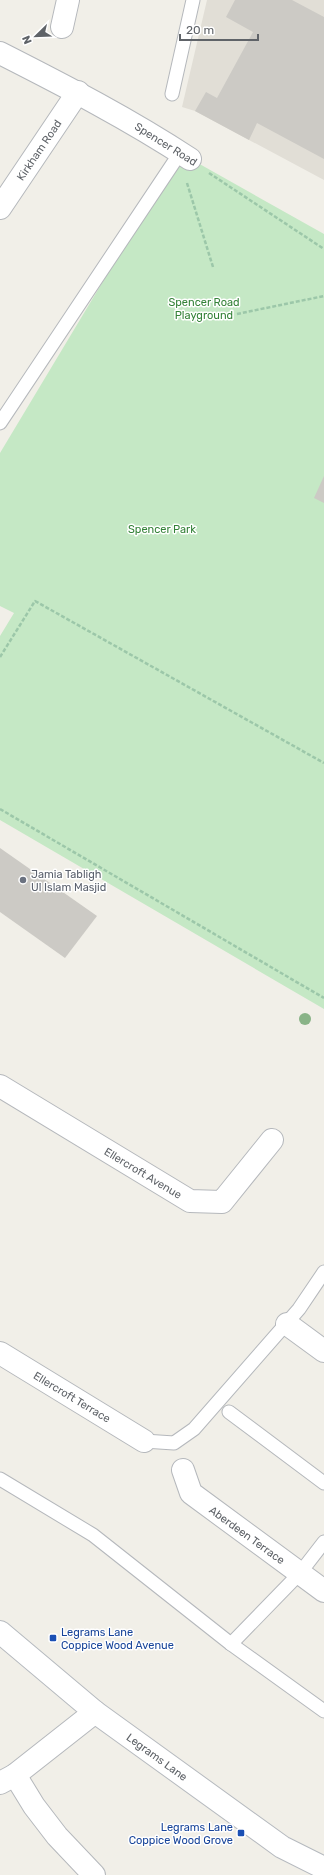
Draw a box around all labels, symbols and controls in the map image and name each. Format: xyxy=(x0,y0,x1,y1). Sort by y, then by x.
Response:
north arrow xyxy=(16,16,56,56)
scale bar xyxy=(180,16,258,42)
text: 20 m xyxy=(186,23,214,37)
text: N xyxy=(20,33,35,46)
street label: Kirkham Road xyxy=(14,117,65,183)
street label: Spencer Road xyxy=(132,120,199,169)
park label: Spencer Road Playground xyxy=(168,296,240,322)
park label: Spencer Park xyxy=(128,523,196,536)
place label: Jamia Tabligh Ul Islam Masjid xyxy=(31,868,106,894)
marker: Jamia Tabligh Ul Islam Masjid xyxy=(18,875,28,885)
street label: Ellercroft Avenue xyxy=(102,1145,184,1202)
street label: Ellercroft Terrace xyxy=(31,1369,113,1426)
street label: Aberdeen Terrace xyxy=(206,1504,287,1567)
place label: Legrams Lane Coppice Wood Avenue xyxy=(61,1626,174,1652)
marker: Legrams Lane Coppice Wood Avenue xyxy=(48,1633,58,1643)
street label: Legrams Lane xyxy=(124,1731,190,1784)
place label: Legrams Lane Coppice Wood Grove xyxy=(129,1821,233,1847)
marker: Legrams Lane Coppice Wood Grove xyxy=(236,1828,246,1838)

